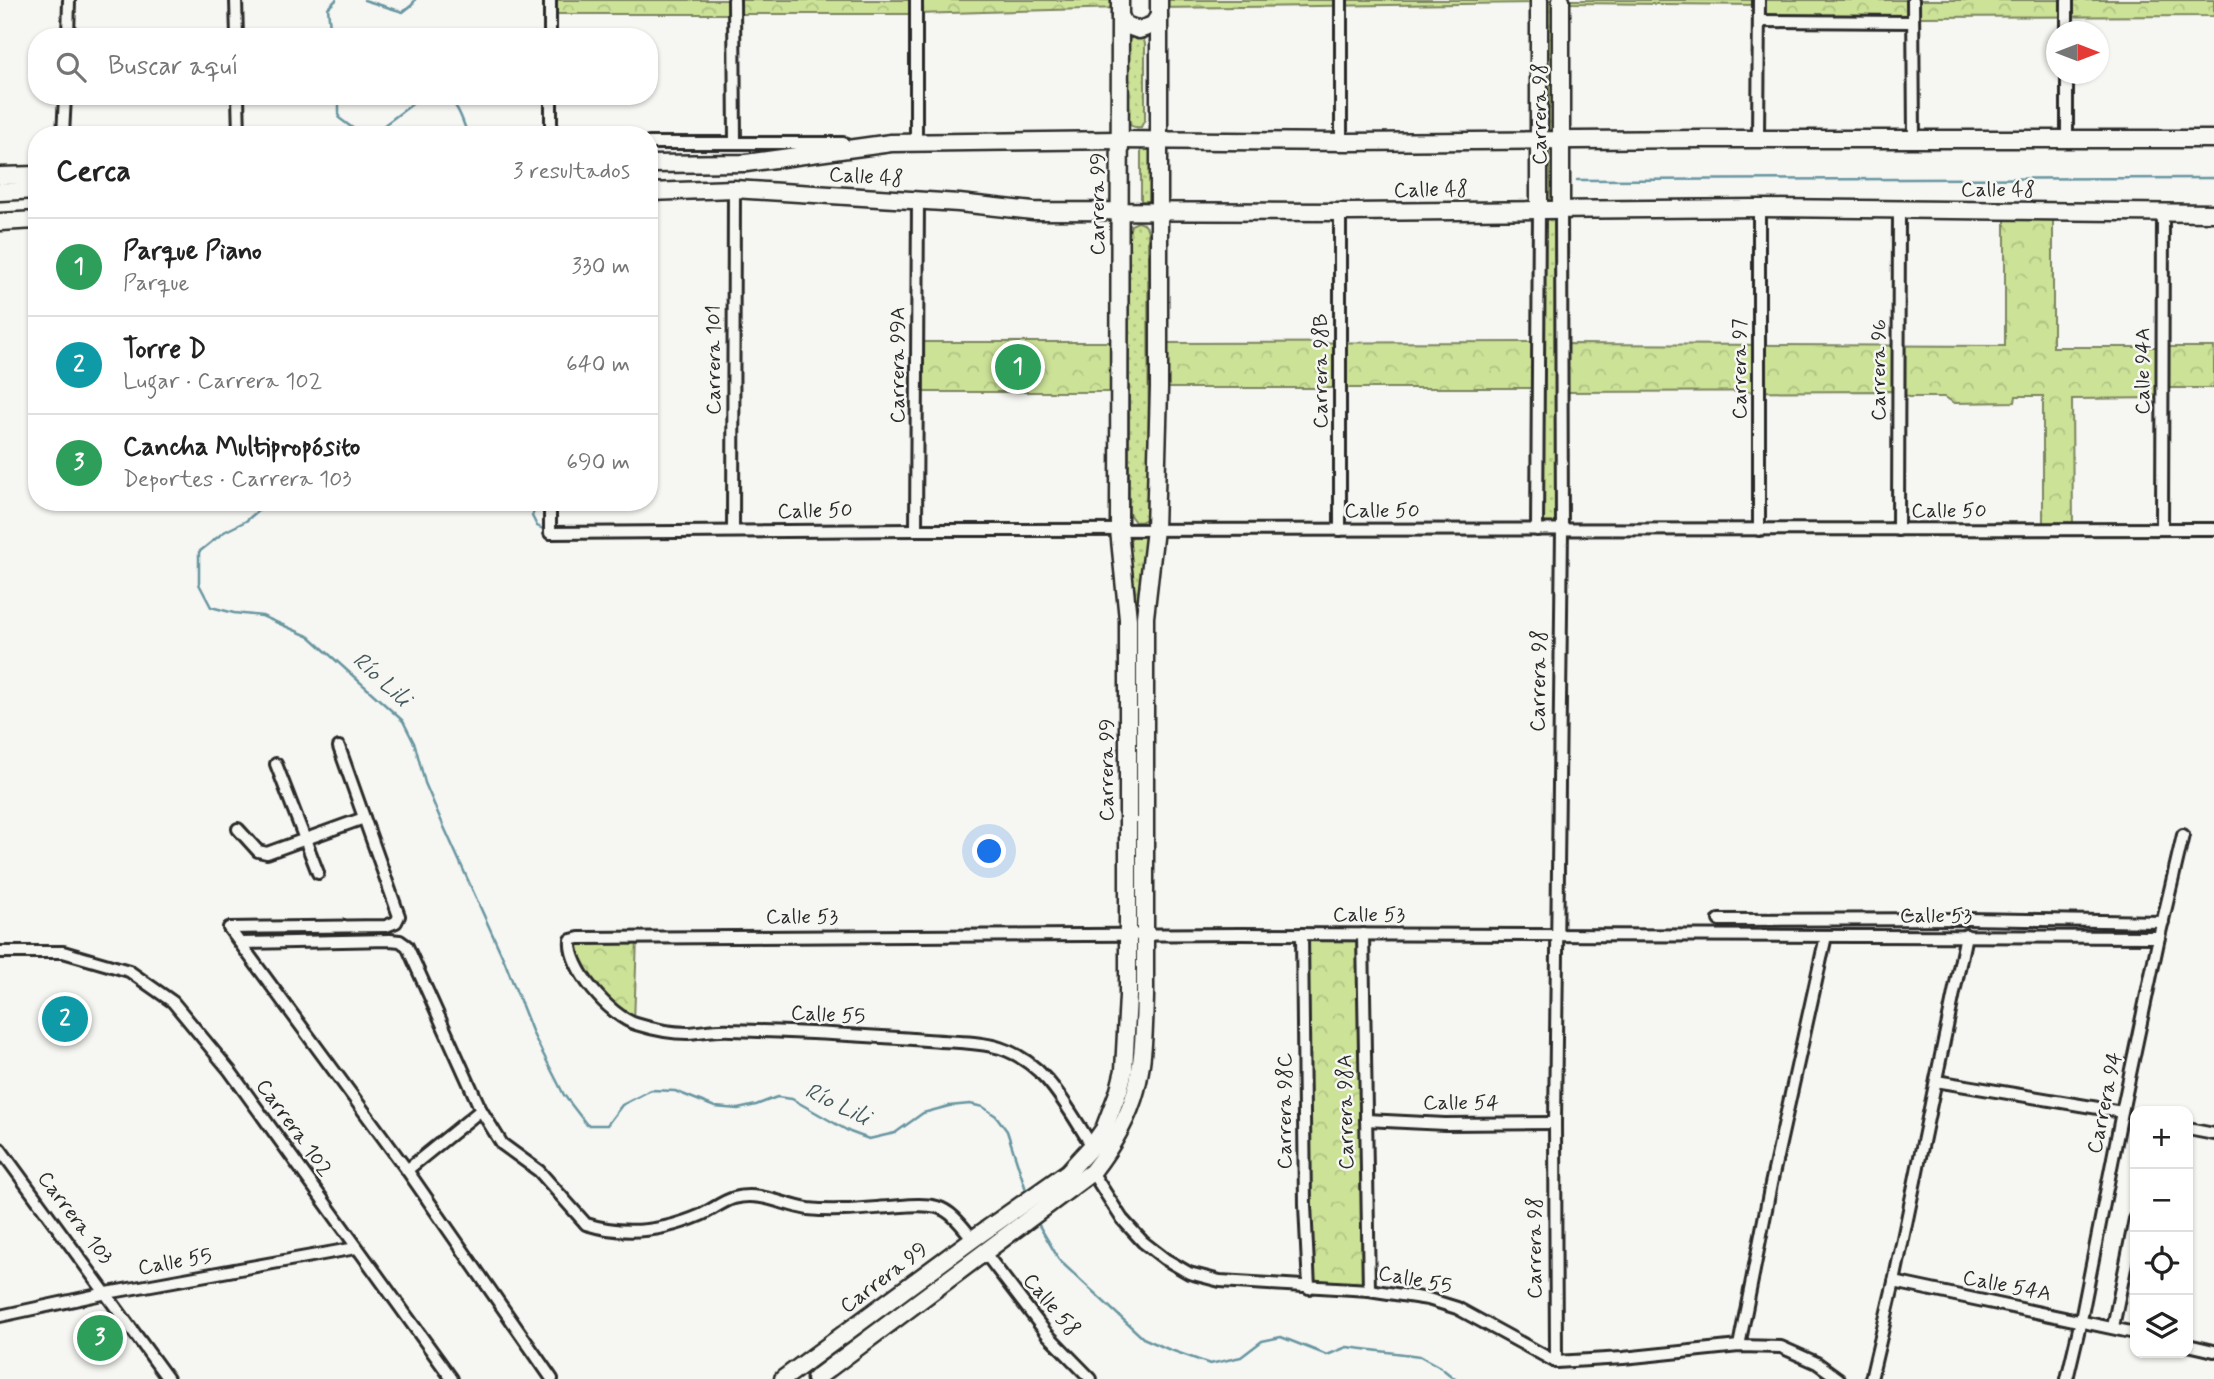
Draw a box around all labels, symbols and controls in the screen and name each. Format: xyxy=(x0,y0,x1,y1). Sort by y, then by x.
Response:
north arrow xyxy=(2046,21,2109,84)
search box xyxy=(28,28,658,105)
icon: search xyxy=(52,48,90,86)
text: Buscar aquí xyxy=(108,50,239,84)
street label: Carrera 98 xyxy=(1526,63,1554,165)
text: Cerca xyxy=(56,152,131,191)
street label: Carrera 99 xyxy=(1084,152,1112,256)
text: 3 resultados xyxy=(513,157,630,187)
street label: Calle 48 xyxy=(828,160,904,194)
street label: Calle 48 xyxy=(1393,175,1469,205)
street label: Calle 48 xyxy=(1961,176,2035,204)
text: Parque Piano xyxy=(123,235,262,269)
text: 1 xyxy=(74,252,84,282)
text: 330 m xyxy=(572,252,630,282)
text: Parque xyxy=(123,269,189,299)
street label: Carrera 101 xyxy=(700,305,728,415)
street label: Carrera 99A xyxy=(884,307,912,423)
street label: Carrera 98B xyxy=(1307,313,1335,429)
street label: Carrera 97 xyxy=(1726,318,1754,420)
street label: Carrera 96 xyxy=(1865,319,1893,421)
street label: Calle 94A xyxy=(2129,327,2157,415)
text: Torre D xyxy=(123,333,206,367)
pin: 1 xyxy=(995,341,1041,393)
text: 2 xyxy=(73,350,85,380)
text: 640 m xyxy=(566,350,630,380)
text: Lugar · Carrera 102 xyxy=(123,367,322,397)
text: Cancha Multipropósito xyxy=(123,431,360,465)
text: 3 xyxy=(74,448,84,478)
text: 690 m xyxy=(566,448,630,478)
text: Deportes · Carrera 103 xyxy=(123,465,352,495)
street label: Calle 50 xyxy=(777,496,853,526)
street label: Calle 50 xyxy=(1344,497,1420,525)
street label: Calle 50 xyxy=(1911,497,1987,525)
street label: Carrera 98 xyxy=(1524,630,1554,732)
water label: Río Lili xyxy=(345,646,419,717)
street label: Carrera 99 xyxy=(1093,718,1121,822)
your location xyxy=(972,834,1006,868)
street label: Calle 53 xyxy=(1333,901,1405,929)
street label: Calle 53 xyxy=(1900,902,1972,930)
street label: Calle 53 xyxy=(766,903,838,931)
pin: 2 xyxy=(42,993,88,1045)
street label: Calle 55 xyxy=(790,999,866,1031)
street label: Carrera 94 xyxy=(2081,1049,2129,1156)
street label: Carrera 98C xyxy=(1271,1052,1299,1169)
street label: Carrera 98A xyxy=(1331,1054,1361,1170)
street label: Carrera 102 xyxy=(249,1074,339,1182)
water label: Río Lili xyxy=(800,1076,878,1135)
street label: Calle 54 xyxy=(1423,1089,1499,1117)
map controls xyxy=(2130,1106,2193,1358)
button: + xyxy=(2130,1106,2193,1169)
street label: Carrera 103 xyxy=(31,1166,120,1271)
button: − xyxy=(2130,1169,2193,1232)
street label: Carrera 98 xyxy=(1521,1197,1549,1299)
button: locate xyxy=(2130,1232,2193,1295)
street label: Carrera 99 xyxy=(834,1236,934,1320)
street label: Calle 55 xyxy=(136,1242,214,1282)
street label: Calle 55 xyxy=(1376,1259,1454,1301)
street label: Calle 54A xyxy=(1960,1264,2054,1308)
street label: Calle 58 xyxy=(1016,1267,1086,1343)
button: layers xyxy=(2130,1295,2193,1358)
pin: 3 xyxy=(77,1312,123,1364)

